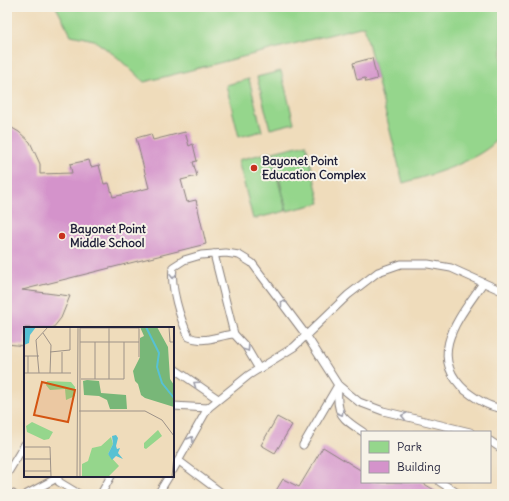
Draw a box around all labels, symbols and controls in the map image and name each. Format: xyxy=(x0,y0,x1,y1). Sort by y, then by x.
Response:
place label: Bayonet Point Education Complex xyxy=(262,153,366,183)
marker: Bayonet Point Education Complex xyxy=(249,163,259,173)
place label: Bayonet Point Middle School xyxy=(70,221,147,250)
marker: Bayonet Point Middle School xyxy=(57,231,67,241)
one-way arrow xyxy=(169,273,177,279)
one-way arrow xyxy=(281,301,288,308)
inset map xyxy=(24,327,174,477)
one-way arrow xyxy=(242,345,250,352)
one-way arrow xyxy=(193,382,200,389)
one-way arrow xyxy=(337,409,344,416)
one-way arrow xyxy=(401,413,408,421)
legend xyxy=(361,431,491,483)
one-way arrow xyxy=(186,436,194,443)
text: Park xyxy=(397,439,422,454)
text: Building xyxy=(397,459,441,474)

